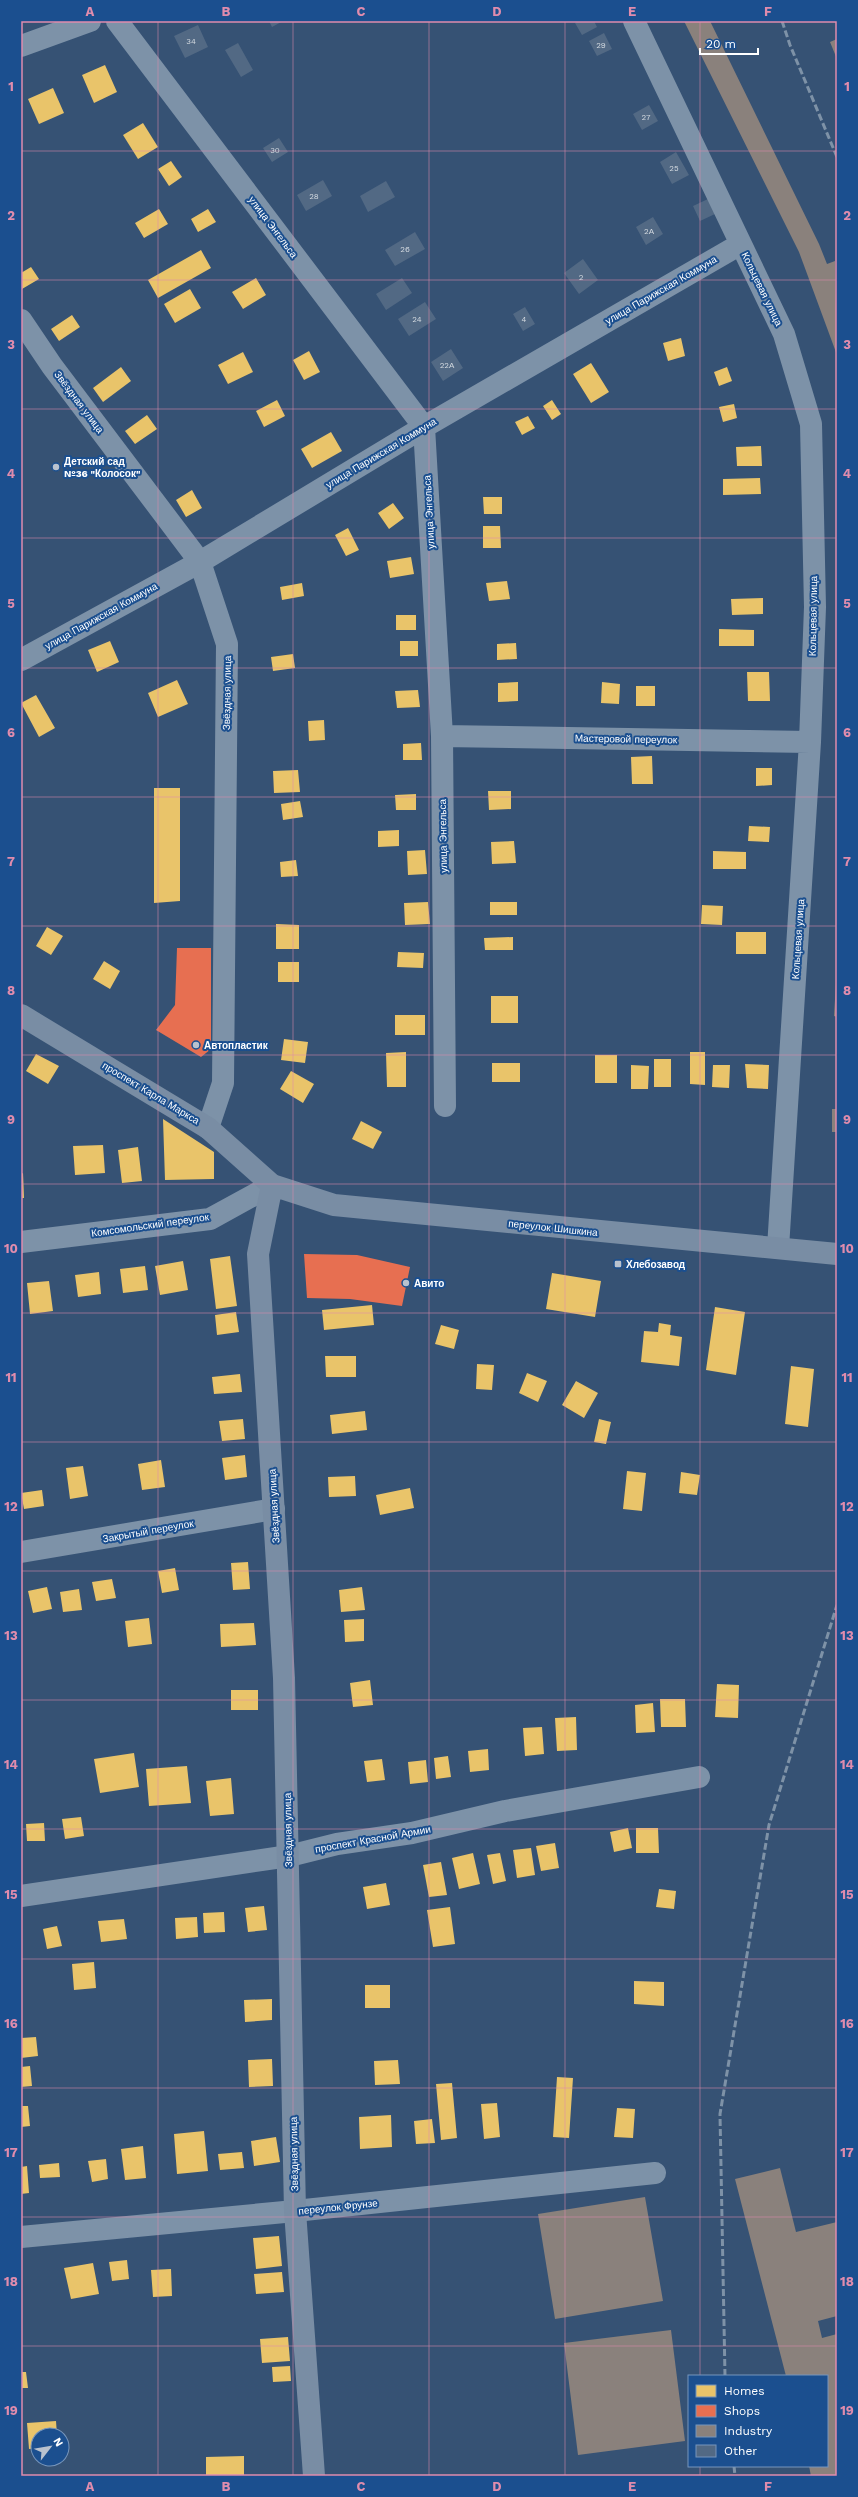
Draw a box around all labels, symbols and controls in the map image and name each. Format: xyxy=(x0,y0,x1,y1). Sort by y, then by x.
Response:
text: A xyxy=(86,4,95,19)
text: B xyxy=(222,4,231,19)
text: C xyxy=(357,4,366,19)
text: D xyxy=(492,4,502,19)
text: E xyxy=(628,4,636,19)
text: F xyxy=(764,4,772,19)
scale bar xyxy=(700,30,758,56)
house number: 34 xyxy=(186,37,196,46)
text: 20 m xyxy=(706,37,736,51)
house number: 29 xyxy=(596,41,606,50)
text: 1 xyxy=(8,79,14,94)
text: 1 xyxy=(844,79,850,94)
house number: 27 xyxy=(642,113,651,122)
house number: 30 xyxy=(270,146,280,155)
house number: 25 xyxy=(669,164,679,173)
house number: 28 xyxy=(309,192,319,201)
street label: улица Энгельса xyxy=(246,194,300,260)
text: 2 xyxy=(7,208,15,223)
text: 2 xyxy=(843,208,851,223)
house number: 2А xyxy=(644,227,655,236)
house number: 26 xyxy=(400,245,410,254)
street label: Кольцевая улица xyxy=(739,250,785,328)
street label: улица Парижская Коммуна xyxy=(603,253,719,326)
house number: 2 xyxy=(579,273,584,282)
house number: 24 xyxy=(412,315,422,324)
house number: 4 xyxy=(522,315,527,324)
text: 3 xyxy=(7,337,15,352)
text: 3 xyxy=(843,337,851,352)
house number: 22А xyxy=(440,361,455,370)
street label: Звёздная улица xyxy=(52,369,106,435)
street label: улица Парижская Коммуна xyxy=(324,415,439,490)
place label: Детский сад №36 "Колосок" xyxy=(64,456,141,479)
marker: Детский сад №36 "Колосок" xyxy=(51,462,61,472)
text: 4 xyxy=(7,466,16,481)
text: 4 xyxy=(843,466,852,481)
street label: улица Энгельса xyxy=(422,474,436,549)
street label: Кольцевая улица xyxy=(807,575,819,656)
street label: улица Парижская Коммуна xyxy=(43,580,159,652)
text: 5 xyxy=(7,596,15,611)
text: 5 xyxy=(843,596,851,611)
street label: Звёздная улица xyxy=(221,655,233,730)
text: 6 xyxy=(7,725,15,740)
text: 6 xyxy=(843,725,851,740)
street label: Мастеровой переулок xyxy=(575,733,678,745)
street label: улица Энгельса xyxy=(437,799,449,873)
text: 7 xyxy=(7,854,15,869)
text: 7 xyxy=(843,854,851,869)
street label: Кольцевая улица xyxy=(790,898,806,980)
text: 8 xyxy=(7,983,15,998)
text: 8 xyxy=(843,983,851,998)
marker: Автопластик xyxy=(191,1040,201,1050)
place label: Автопластик xyxy=(204,1040,269,1051)
street label: проспект Карла Маркса xyxy=(101,1060,202,1127)
text: 9 xyxy=(7,1112,15,1127)
text: 9 xyxy=(843,1112,851,1127)
street label: Комсомольский переулок xyxy=(90,1211,210,1239)
street label: переулок Шишкина xyxy=(508,1218,599,1238)
text: 10 xyxy=(4,1241,18,1256)
text: 10 xyxy=(840,1241,854,1256)
marker: Хлебозавод xyxy=(613,1259,623,1269)
place label: Хлебозавод xyxy=(626,1259,686,1270)
marker: Авито xyxy=(401,1278,411,1288)
place label: Авито xyxy=(414,1278,444,1289)
text: 11 xyxy=(5,1370,17,1385)
text: 11 xyxy=(841,1370,853,1385)
street label: Звёздная улица xyxy=(267,1468,281,1543)
text: 12 xyxy=(4,1499,18,1514)
text: 12 xyxy=(840,1499,854,1514)
street label: Закрытый переулок xyxy=(102,1517,195,1544)
text: 13 xyxy=(4,1628,18,1643)
text: 13 xyxy=(840,1628,854,1643)
text: 14 xyxy=(4,1757,19,1772)
text: 14 xyxy=(840,1757,855,1772)
street label: Звёздная улица xyxy=(282,1792,294,1867)
street label: проспект Красной Армии xyxy=(314,1823,432,1855)
text: 15 xyxy=(4,1887,18,1902)
text: 15 xyxy=(840,1887,854,1902)
text: 16 xyxy=(4,2016,18,2031)
text: 16 xyxy=(840,2016,854,2031)
street label: Звёздная улица xyxy=(288,2116,300,2191)
text: 17 xyxy=(4,2145,18,2160)
text: 17 xyxy=(840,2145,854,2160)
street label: переулок Фрунзе xyxy=(298,2197,379,2217)
text: 18 xyxy=(4,2274,18,2289)
text: 18 xyxy=(840,2274,854,2289)
legend xyxy=(688,2375,828,2467)
text: Homes xyxy=(724,2384,765,2398)
text: 19 xyxy=(4,2403,18,2418)
text: 19 xyxy=(840,2403,854,2418)
text: Shops xyxy=(724,2404,760,2418)
text: Industry xyxy=(724,2424,773,2438)
north arrow xyxy=(30,2427,70,2467)
text: N xyxy=(50,2435,66,2449)
text: Other xyxy=(724,2444,757,2458)
text: A xyxy=(86,2479,95,2494)
text: B xyxy=(222,2479,231,2494)
text: C xyxy=(357,2479,366,2494)
text: D xyxy=(492,2479,502,2494)
text: E xyxy=(628,2479,636,2494)
text: F xyxy=(764,2479,772,2494)

